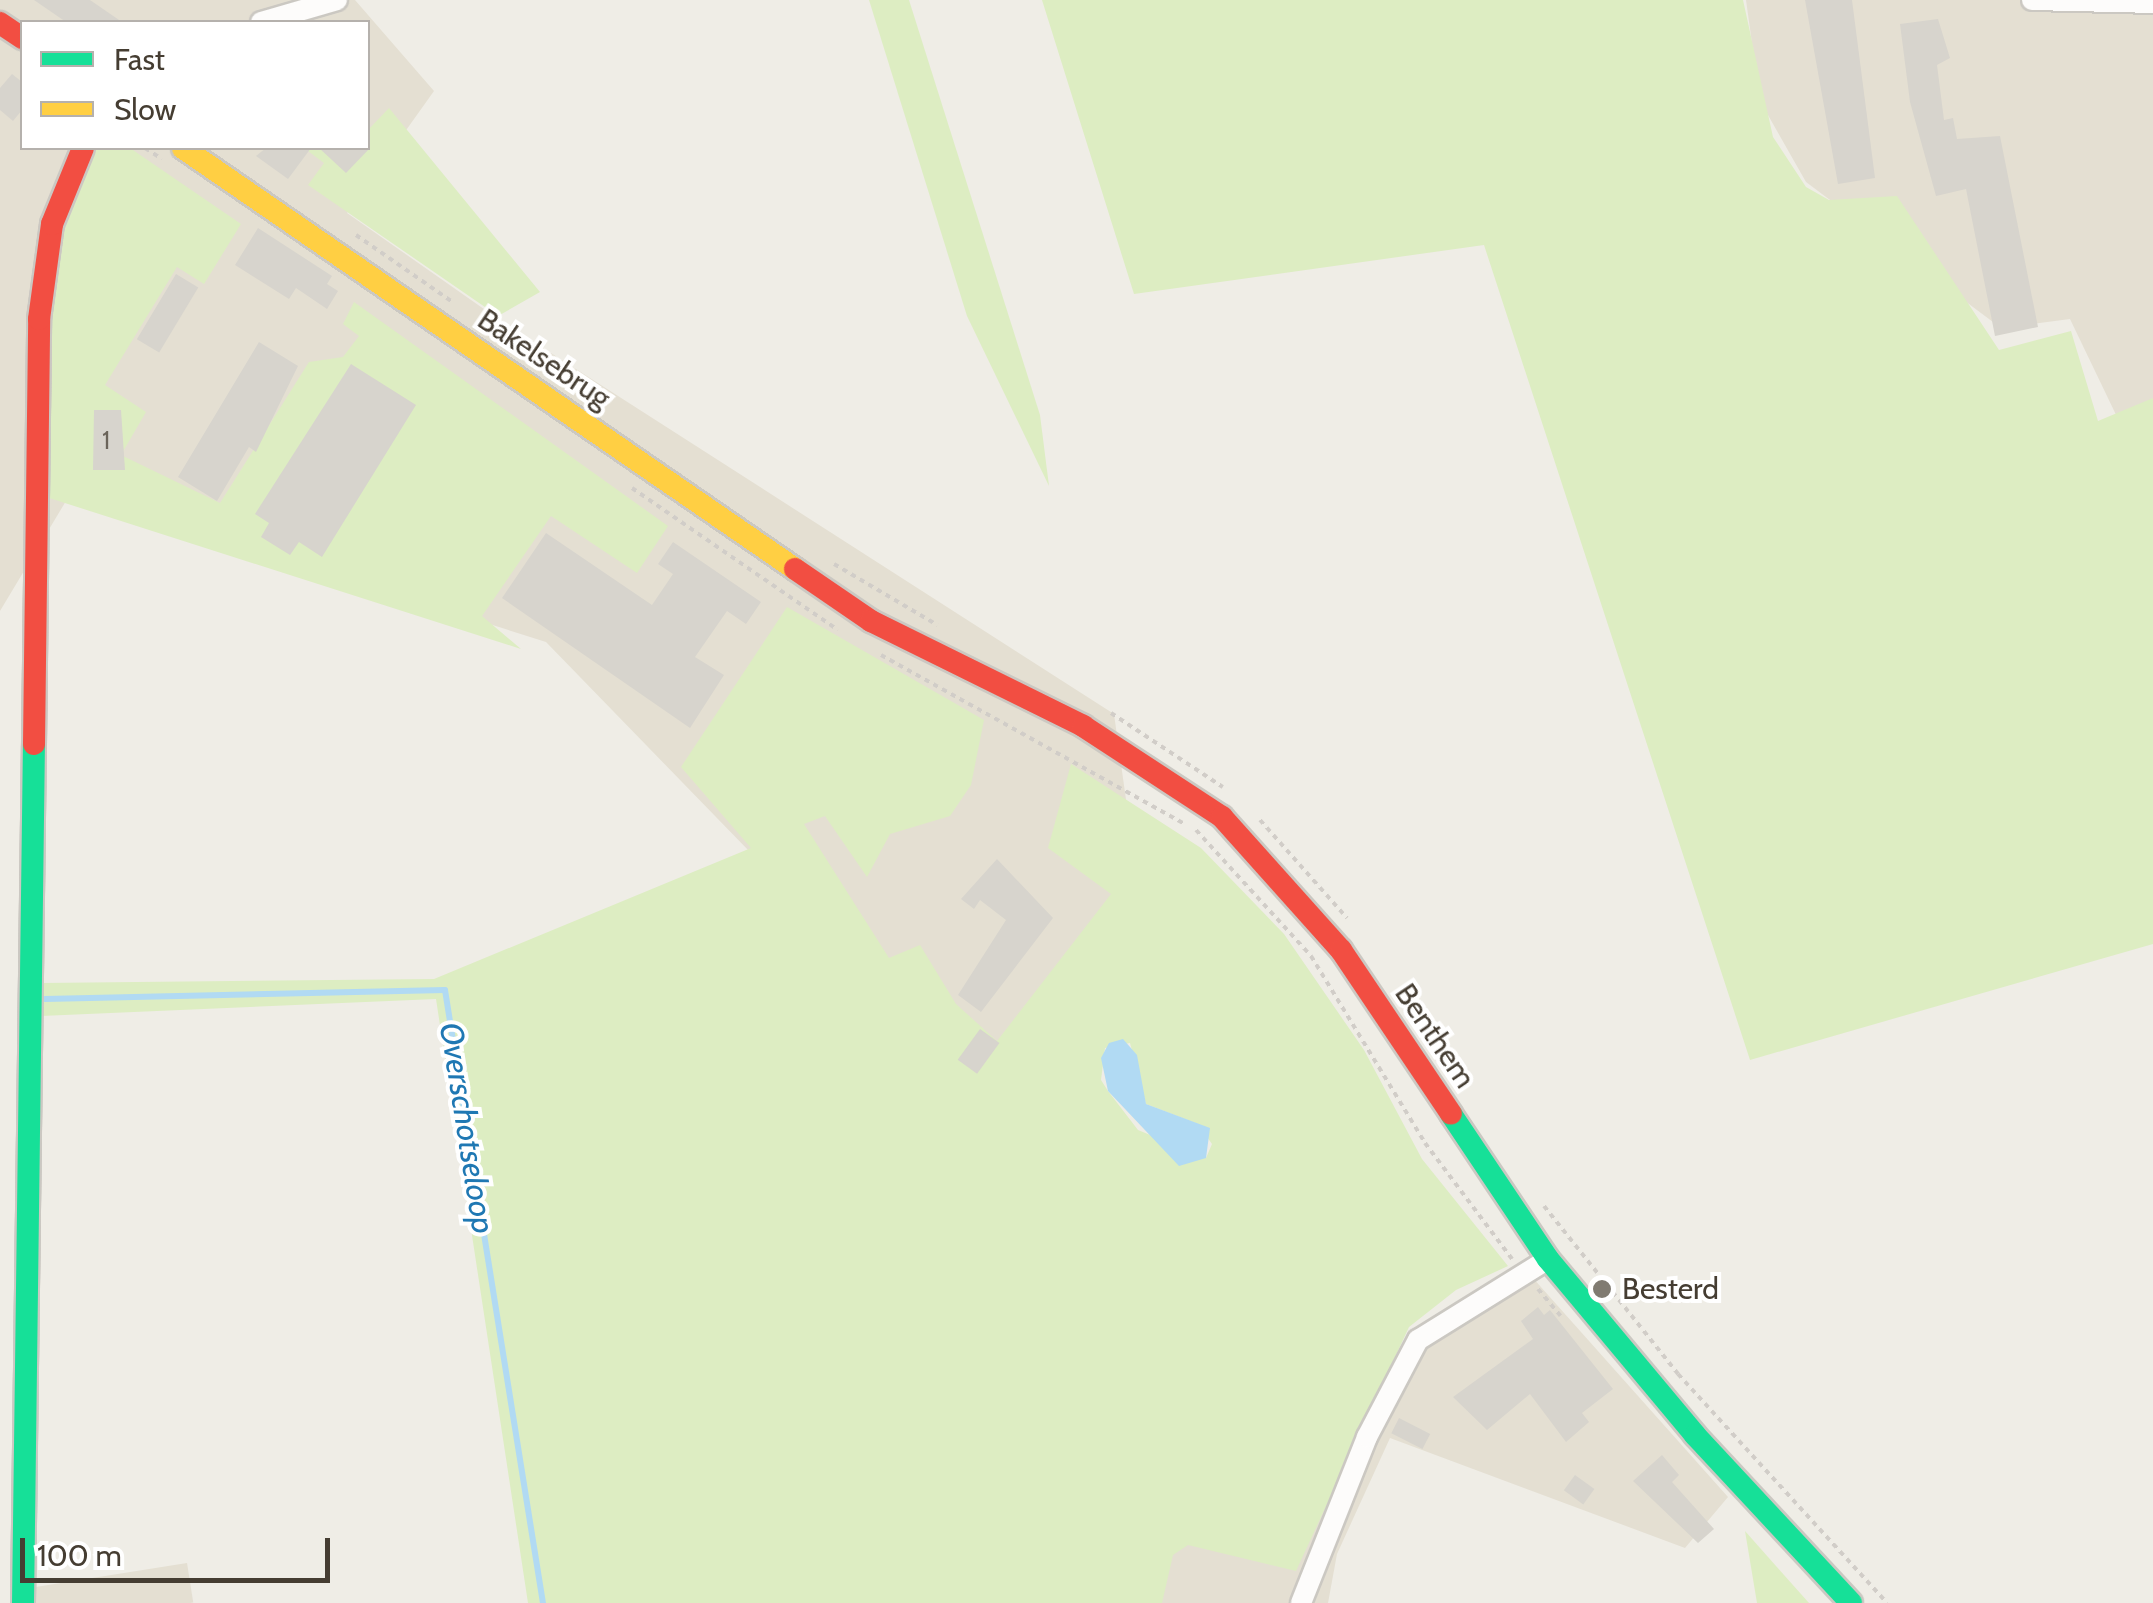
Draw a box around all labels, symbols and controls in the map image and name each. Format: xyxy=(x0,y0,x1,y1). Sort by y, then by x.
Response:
legend xyxy=(20,20,370,150)
text: Fast xyxy=(114,41,165,78)
text: Slow xyxy=(114,91,176,128)
street label: Bakelsebrug xyxy=(471,302,617,416)
house number: 1 xyxy=(102,425,110,455)
street label: Benthem xyxy=(1387,977,1483,1095)
water label: Overschotseloop xyxy=(431,1020,503,1236)
place label: Besterd xyxy=(1622,1271,1719,1307)
marker: Besterd xyxy=(1591,1278,1613,1300)
scale bar xyxy=(25,1518,335,1580)
text: 100 m xyxy=(37,1537,122,1574)

